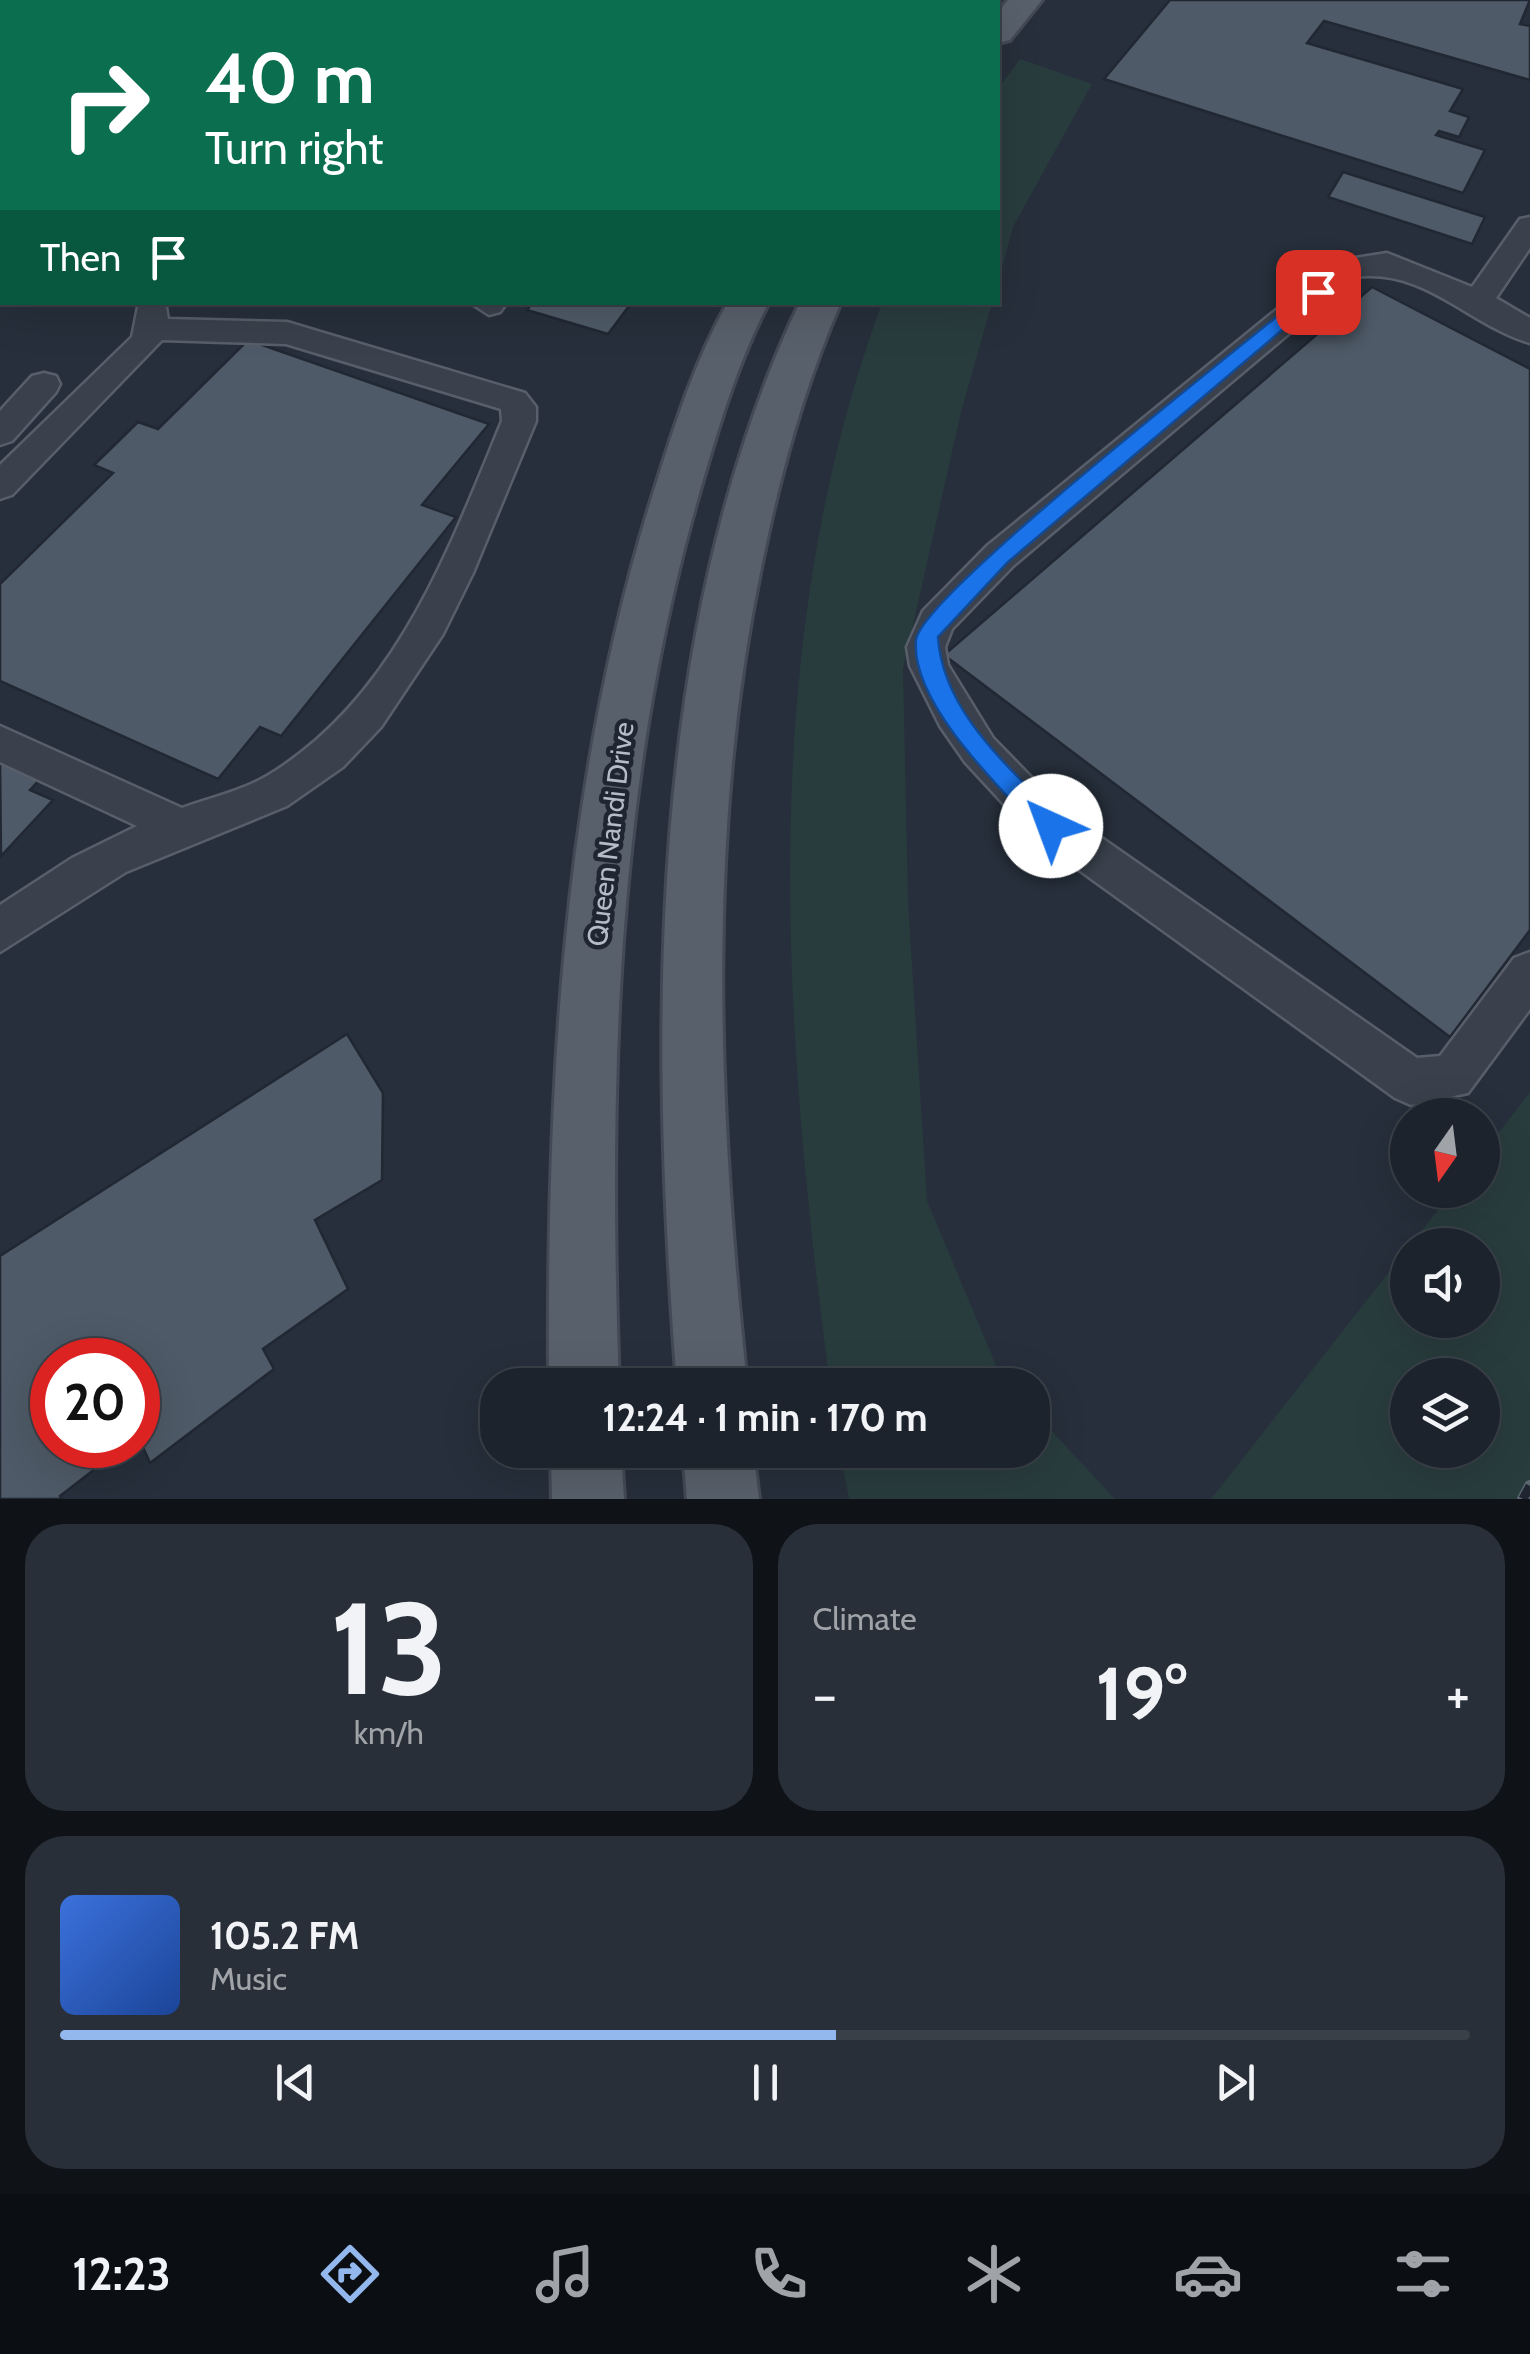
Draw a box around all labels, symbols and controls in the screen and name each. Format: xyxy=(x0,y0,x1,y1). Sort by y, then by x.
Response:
text: 40 m xyxy=(205,35,374,121)
icon: right xyxy=(40,40,170,170)
text: Turn right xyxy=(205,121,384,175)
icon: arrive xyxy=(141,230,196,285)
text: Then xyxy=(40,234,121,281)
pin xyxy=(1276,250,1361,335)
icon: arrive xyxy=(1291,265,1346,320)
street label: Queen Nandi Drive xyxy=(579,720,641,948)
position arrow xyxy=(999,774,1103,878)
north arrow xyxy=(1390,1098,1500,1208)
map controls xyxy=(1390,1098,1500,1468)
button: sound xyxy=(1390,1228,1500,1338)
speed limit sign: 20 xyxy=(30,1338,160,1468)
button: layers xyxy=(1390,1358,1500,1468)
text: 12:24 · 1 min · 170 m xyxy=(602,1394,928,1441)
text: 13 xyxy=(330,1569,448,1727)
text: Climate xyxy=(813,1599,917,1638)
text: 19° xyxy=(1096,1648,1187,1739)
text: − xyxy=(813,1661,837,1728)
text: + xyxy=(1446,1661,1470,1728)
text: km/h xyxy=(354,1713,424,1752)
text: 105.2 FM xyxy=(210,1912,359,1959)
text: Music xyxy=(210,1959,287,1998)
icon: previous xyxy=(268,2055,323,2110)
icon: pause xyxy=(738,2055,793,2110)
icon: next xyxy=(1208,2055,1263,2110)
icon: directions xyxy=(315,2239,385,2309)
icon: music xyxy=(530,2239,600,2309)
icon: phone xyxy=(744,2239,814,2309)
icon: climate xyxy=(959,2239,1029,2309)
icon: car xyxy=(1173,2239,1243,2309)
icon: filters xyxy=(1388,2239,1458,2309)
text: 12:23 xyxy=(72,2247,171,2301)

